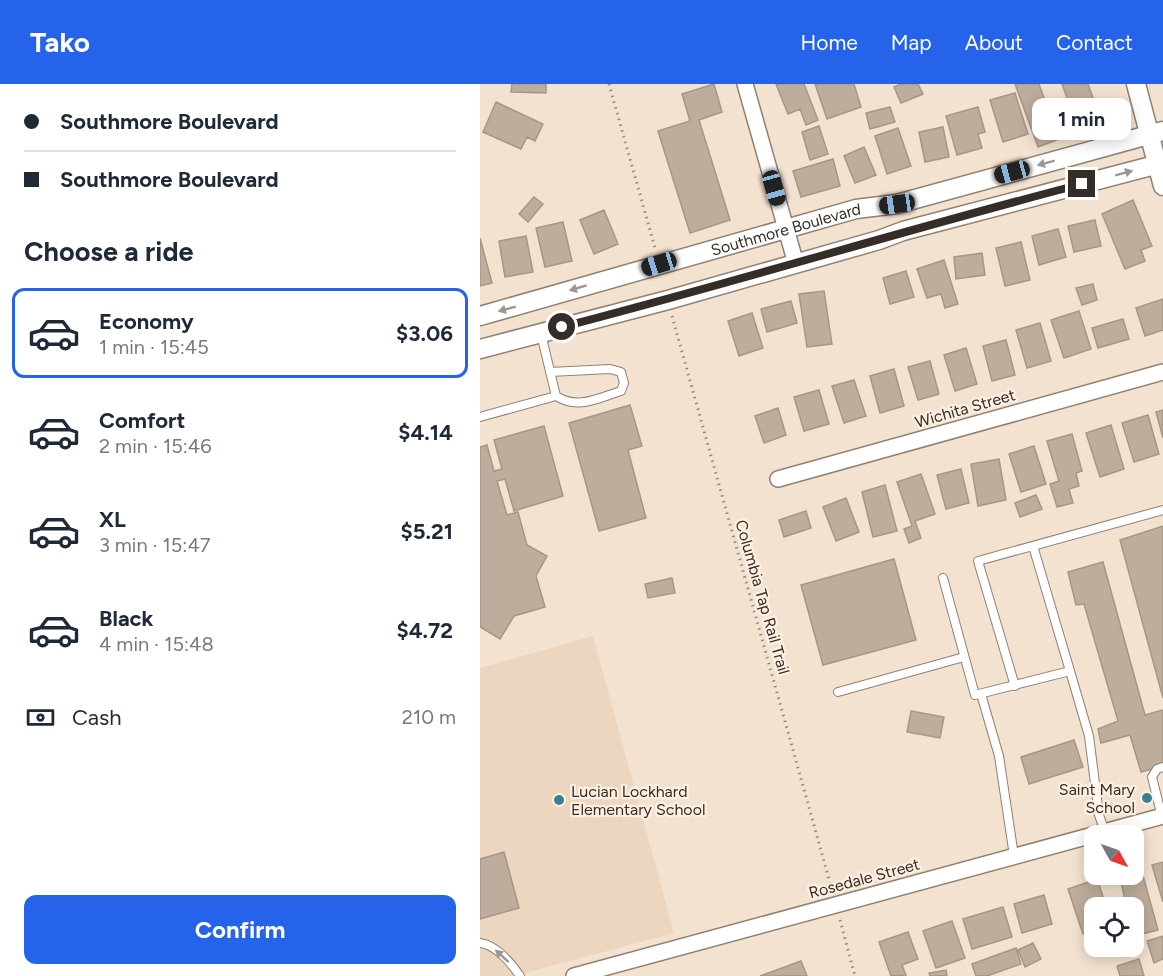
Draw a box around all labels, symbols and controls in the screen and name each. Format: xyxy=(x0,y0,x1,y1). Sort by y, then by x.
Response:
text: Tako xyxy=(30,25,90,59)
text: Home xyxy=(801,30,858,55)
text: Map xyxy=(891,30,932,55)
text: About xyxy=(965,30,1023,55)
text: Contact xyxy=(1056,30,1133,55)
callout: 1 min xyxy=(1032,97,1132,139)
text: 1 min xyxy=(1058,107,1105,131)
text: Southmore Boulevard xyxy=(60,108,279,135)
car xyxy=(992,159,1032,185)
one-way arrow xyxy=(1037,159,1055,168)
text: Southmore Boulevard xyxy=(60,166,279,193)
car xyxy=(760,168,788,208)
one-way arrow xyxy=(1115,168,1133,177)
route end xyxy=(1068,170,1095,197)
car xyxy=(878,193,916,215)
street label: Southmore Boulevard xyxy=(709,199,862,260)
text: Choose a ride xyxy=(24,235,193,268)
car xyxy=(639,250,679,278)
one-way arrow xyxy=(569,284,587,293)
one-way arrow xyxy=(497,305,515,314)
icon: car xyxy=(27,306,81,360)
text: Economy xyxy=(99,308,194,335)
route start xyxy=(548,313,575,340)
text: $3.06 xyxy=(396,320,453,347)
text: 1 min · 15:45 xyxy=(99,335,209,359)
street label: Wichita Street xyxy=(913,385,1017,432)
icon: car xyxy=(27,405,81,459)
text: Comfort xyxy=(99,407,185,434)
text: $4.14 xyxy=(398,419,453,446)
text: 2 min · 15:46 xyxy=(99,434,211,458)
icon: car xyxy=(27,504,81,558)
text: XL xyxy=(99,506,126,533)
text: $5.21 xyxy=(401,518,453,545)
street label: Columbia Tap Rail Trail xyxy=(731,518,794,677)
text: 3 min · 15:47 xyxy=(99,533,211,557)
icon: car xyxy=(27,603,81,657)
text: Black xyxy=(99,605,153,632)
text: $4.72 xyxy=(396,617,453,644)
text: 4 min · 15:48 xyxy=(99,632,214,656)
icon: cash xyxy=(24,701,57,734)
text: Cash xyxy=(72,704,122,731)
text: 210 m xyxy=(402,705,456,729)
place label: Saint Mary School xyxy=(1059,780,1136,817)
place label: Lucian Lockhard Elementary School xyxy=(571,782,705,819)
marker: Saint Mary School xyxy=(1140,791,1154,805)
marker: Lucian Lockhard Elementary School xyxy=(552,793,566,807)
north arrow xyxy=(1084,825,1144,885)
map controls xyxy=(1084,825,1144,957)
street label: Rosedale Street xyxy=(807,855,922,902)
button: Confirm xyxy=(24,895,456,964)
button: locate xyxy=(1084,897,1144,957)
one-way arrow xyxy=(495,949,510,963)

